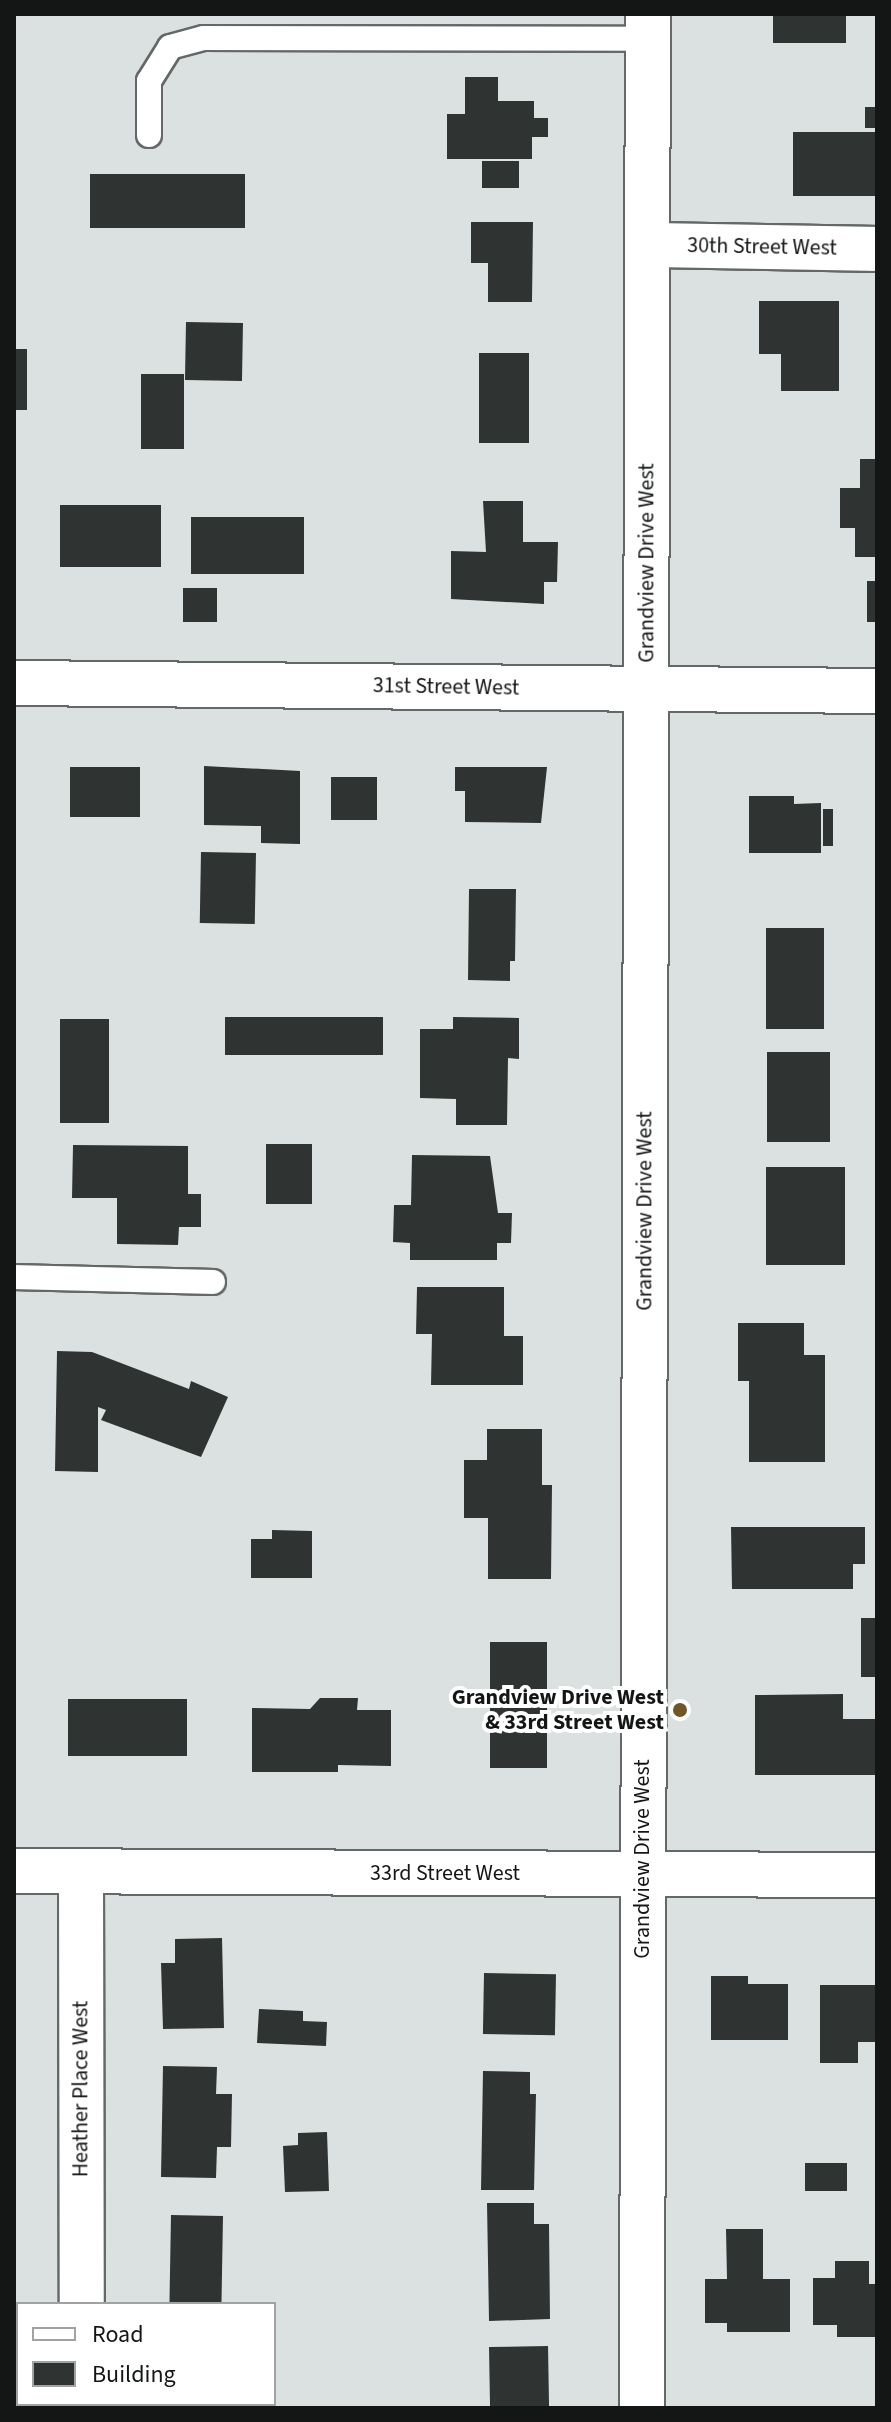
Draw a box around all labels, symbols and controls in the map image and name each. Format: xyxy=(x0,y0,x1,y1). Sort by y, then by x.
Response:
street label: 30th Street West xyxy=(687,232,837,262)
street label: Grandview Drive West xyxy=(634,463,660,663)
street label: 31st Street West xyxy=(373,673,519,701)
street label: Grandview Drive West xyxy=(632,1111,658,1311)
place label: Grandview Drive West & 33rd Street West xyxy=(452,1684,664,1736)
marker: Grandview Drive West & 33rd Street West xyxy=(671,1701,689,1719)
street label: Grandview Drive West xyxy=(630,1759,656,1959)
street label: 33rd Street West xyxy=(370,1861,520,1887)
street label: Heather Place West xyxy=(68,2001,94,2177)
legend xyxy=(16,2302,276,2406)
text: Road xyxy=(92,2317,144,2352)
text: Building xyxy=(92,2357,176,2392)

